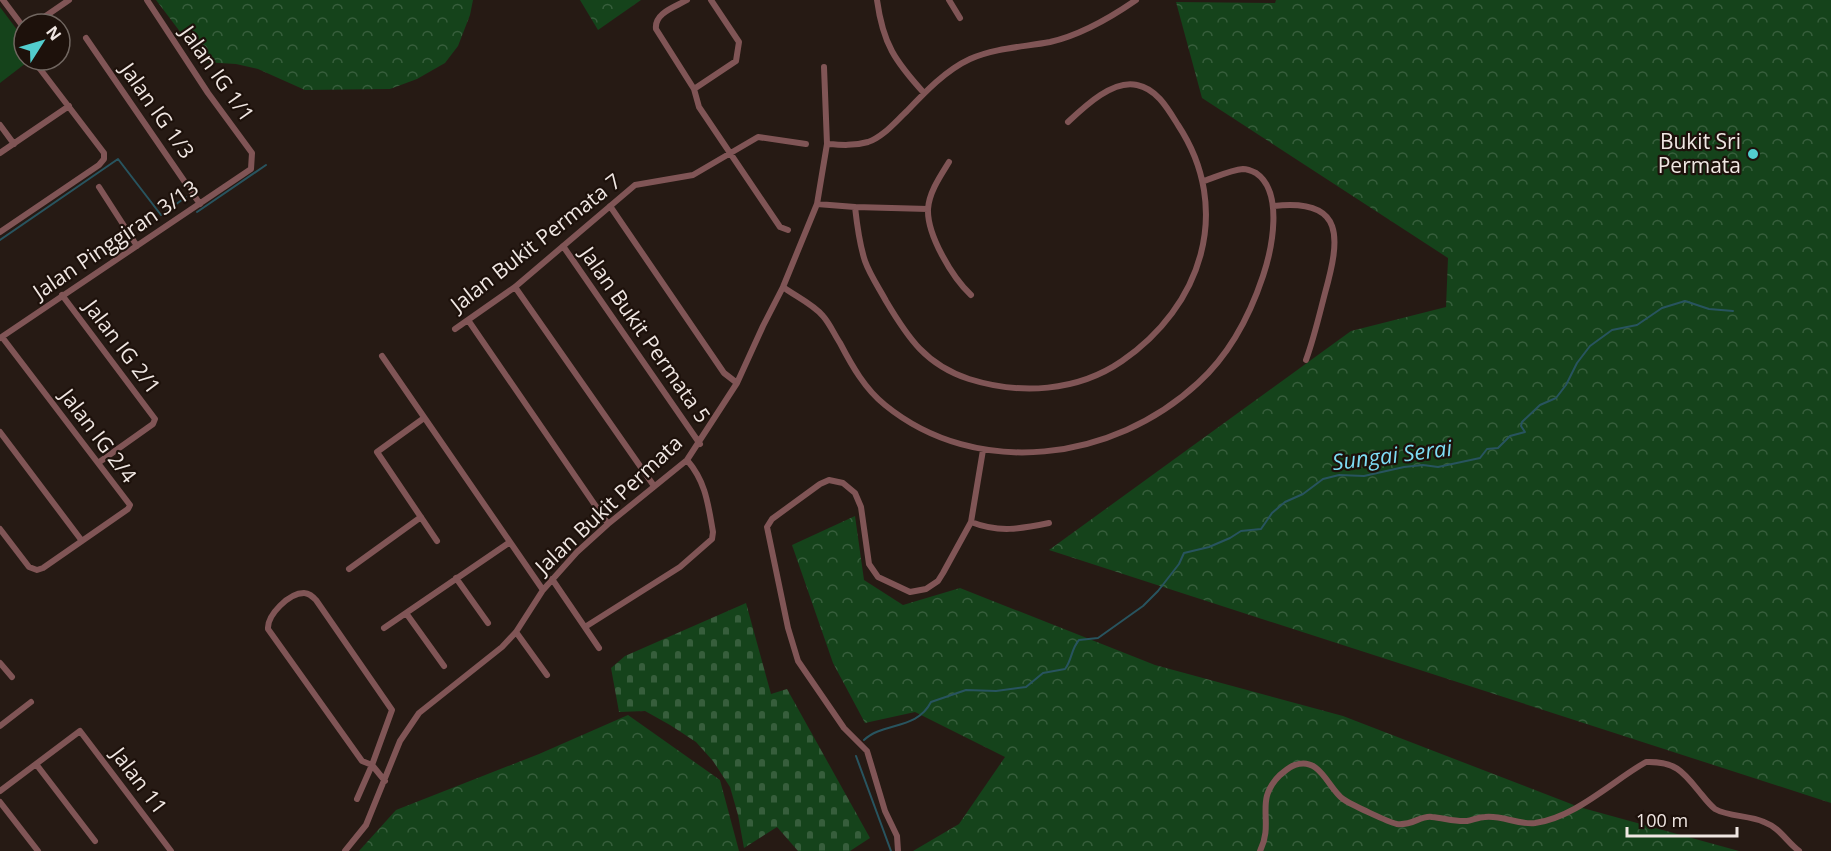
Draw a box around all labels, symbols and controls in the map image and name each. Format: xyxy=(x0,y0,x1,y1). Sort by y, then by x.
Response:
north arrow xyxy=(12,12,72,72)
street label: Jalan IG 1/1 xyxy=(173,18,261,127)
text: N xyxy=(41,21,67,45)
street label: Jalan IG 1/3 xyxy=(113,55,201,164)
place label: Bukit Sri Permata xyxy=(1658,127,1741,179)
marker: Bukit Sri Permata xyxy=(1746,147,1760,161)
street label: Jalan Bukit Permata 7 xyxy=(443,167,626,319)
street label: Jalan Pinggiran 3/13 xyxy=(26,173,204,306)
street label: Jalan Bukit Permata 5 xyxy=(573,239,717,428)
street label: Jalan IG 2/1 xyxy=(77,292,167,399)
street label: Jalan IG 2/4 xyxy=(53,381,143,488)
street label: Jalan Bukit Permata xyxy=(527,429,688,581)
water label: Sungai Serai xyxy=(1330,432,1454,476)
street label: Jalan 11 xyxy=(104,740,174,819)
scale bar xyxy=(1627,800,1736,838)
text: 100 m xyxy=(1636,808,1688,832)

